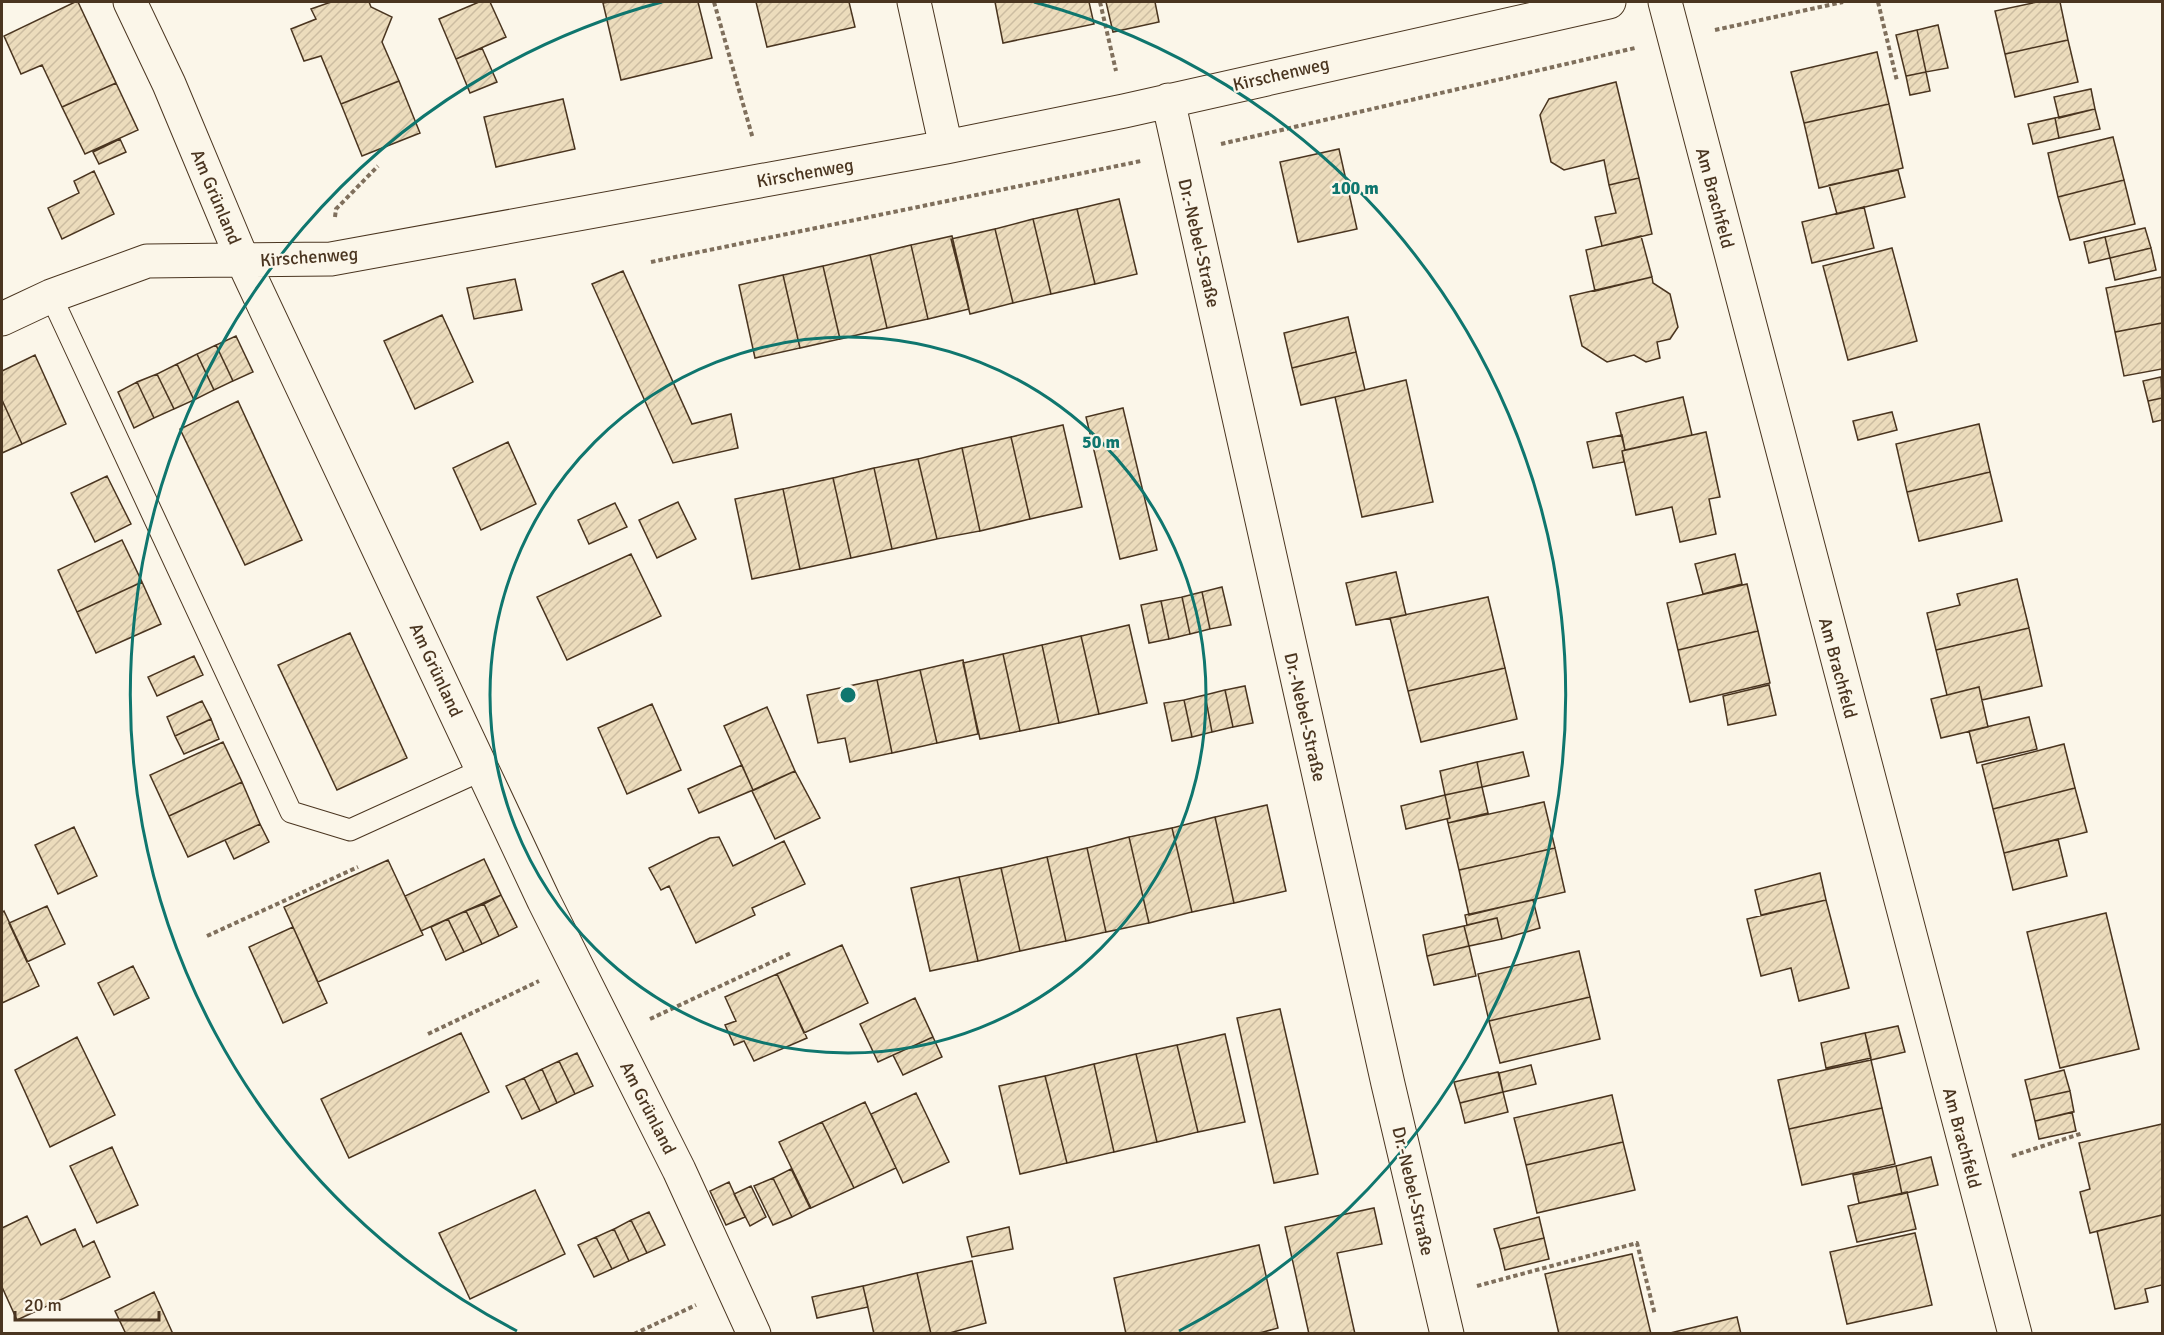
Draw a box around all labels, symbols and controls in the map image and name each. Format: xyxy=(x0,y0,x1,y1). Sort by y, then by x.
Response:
street label: Kirschenweg xyxy=(1231,52,1331,96)
street label: Am Brachfeld xyxy=(1691,145,1739,251)
street label: Am Grünland xyxy=(186,146,246,248)
street label: Kirschenweg xyxy=(755,154,855,192)
street label: Dr.-Nebel-Straße xyxy=(1173,176,1225,310)
text: 100 m xyxy=(1331,177,1379,199)
street label: Kirschenweg xyxy=(259,243,359,271)
text: 50 m xyxy=(1082,431,1120,453)
street label: Am Brachfeld xyxy=(1814,615,1862,721)
street label: Am Grünland xyxy=(405,620,467,720)
street label: Dr.-Nebel-Straße xyxy=(1279,650,1331,784)
centre of rings xyxy=(838,685,858,705)
street label: Am Grünland xyxy=(615,1058,681,1158)
street label: Am Brachfeld xyxy=(1938,1085,1986,1191)
street label: Dr.-Nebel-Straße xyxy=(1387,1124,1439,1258)
scale bar xyxy=(15,1284,159,1322)
text: 20 m xyxy=(24,1294,62,1316)

